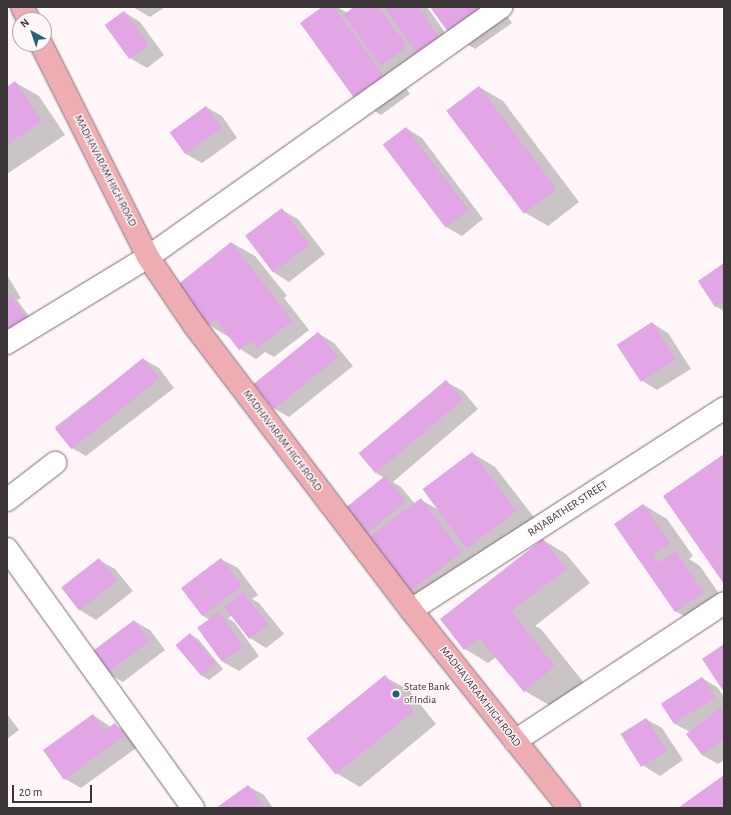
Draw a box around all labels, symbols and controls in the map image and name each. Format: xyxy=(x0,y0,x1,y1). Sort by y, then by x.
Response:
north arrow xyxy=(12,12,52,52)
text: N xyxy=(18,17,31,30)
street label: MADHAVARAM HIGH ROAD xyxy=(71,113,139,229)
street label: MADHAVARAM HIGH ROAD xyxy=(240,388,324,494)
street label: RAJABATHER STREET xyxy=(526,478,610,540)
street label: MADHAVARAM HIGH ROAD xyxy=(437,644,523,750)
place label: State Bank of India xyxy=(404,681,450,707)
marker: State Bank of India xyxy=(391,689,401,699)
scale bar xyxy=(14,777,94,803)
text: 20 m xyxy=(19,786,42,798)

